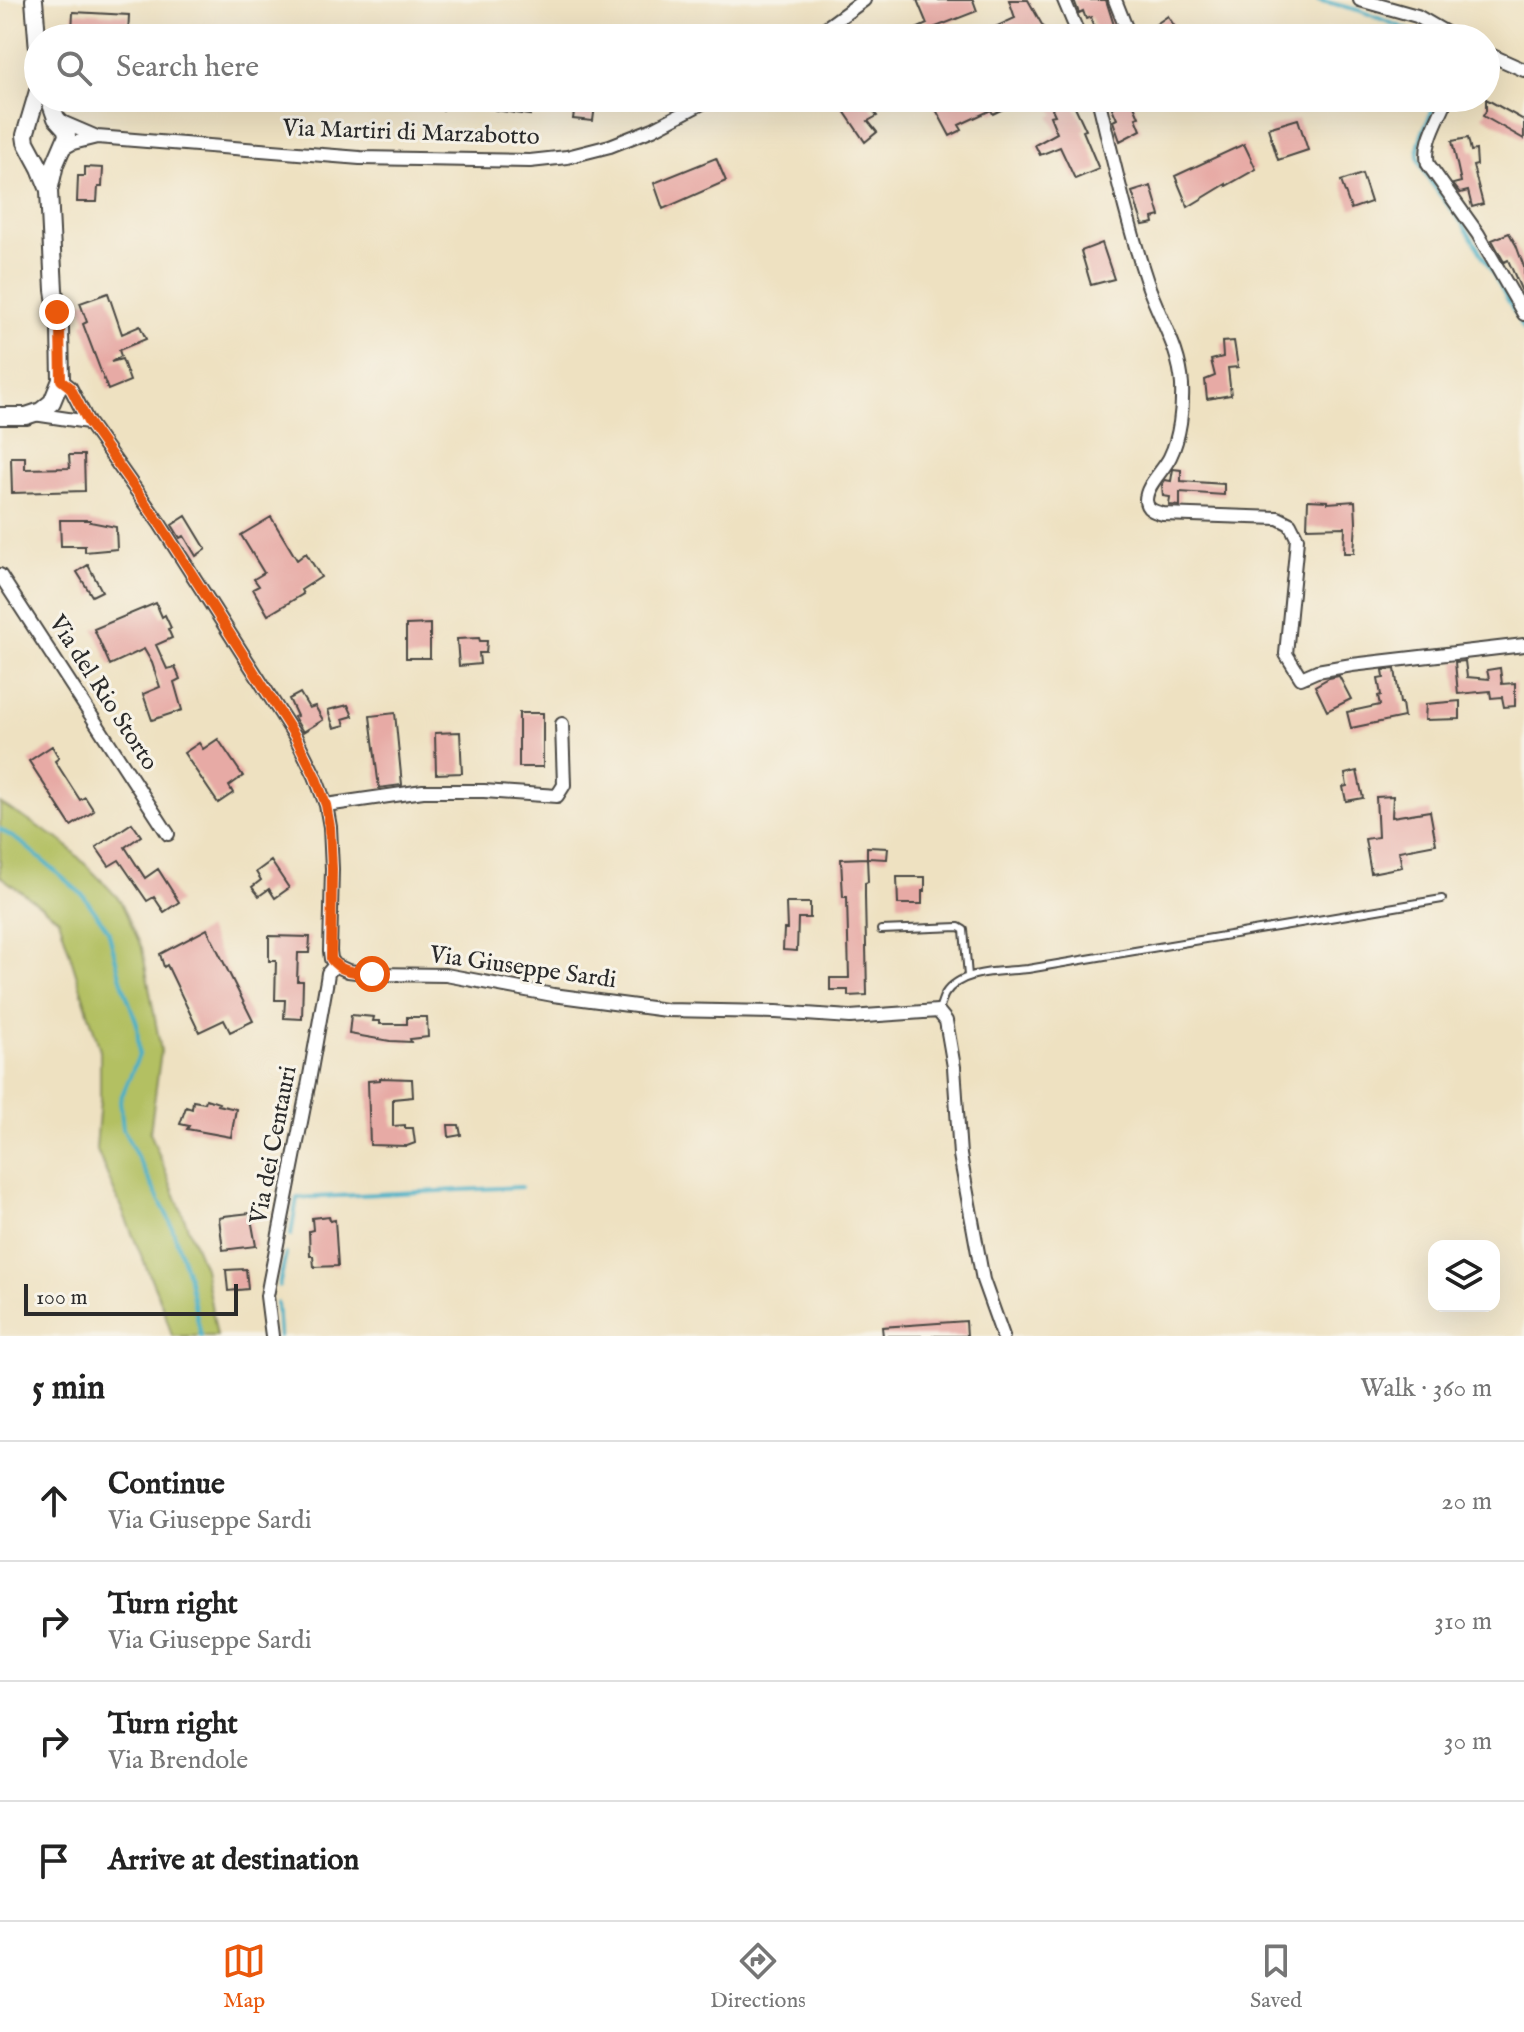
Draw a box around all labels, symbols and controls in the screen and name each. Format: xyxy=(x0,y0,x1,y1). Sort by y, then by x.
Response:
search box xyxy=(24,24,1500,112)
icon: search xyxy=(52,46,96,90)
text: Search here xyxy=(116,49,259,87)
street label: Via Martiri di Marzabotto xyxy=(281,113,540,153)
route end xyxy=(39,294,75,330)
street label: Via del Rio Storto xyxy=(41,609,165,777)
street label: Via Giuseppe Sardi xyxy=(427,939,618,996)
route start xyxy=(354,956,390,992)
street label: Via dei Centauri xyxy=(243,1063,305,1228)
map controls xyxy=(1428,1240,1500,1312)
button: layers xyxy=(1428,1240,1500,1312)
scale bar xyxy=(24,1280,238,1316)
text: 100 m xyxy=(36,1284,88,1312)
text: 5 min xyxy=(32,1367,105,1410)
text: Walk · 360 m xyxy=(1360,1372,1492,1405)
text: Continue xyxy=(108,1466,225,1504)
icon: ahead xyxy=(32,1479,76,1523)
text: 20 m xyxy=(1441,1485,1492,1518)
text: Via Giuseppe Sardi xyxy=(108,1504,312,1537)
text: Turn right xyxy=(108,1586,238,1624)
icon: right xyxy=(32,1599,76,1643)
text: 310 m xyxy=(1434,1605,1492,1638)
text: Via Giuseppe Sardi xyxy=(108,1624,312,1657)
text: Turn right xyxy=(108,1706,238,1744)
icon: right xyxy=(32,1719,76,1763)
text: 30 m xyxy=(1444,1725,1492,1758)
text: Via Brendole xyxy=(108,1744,248,1777)
icon: arrive xyxy=(32,1839,76,1883)
text: Arrive at destination xyxy=(108,1842,359,1880)
tab: Map xyxy=(222,1939,266,2015)
tab: Directions xyxy=(710,1939,806,2015)
tab: Saved xyxy=(1250,1939,1302,2015)

